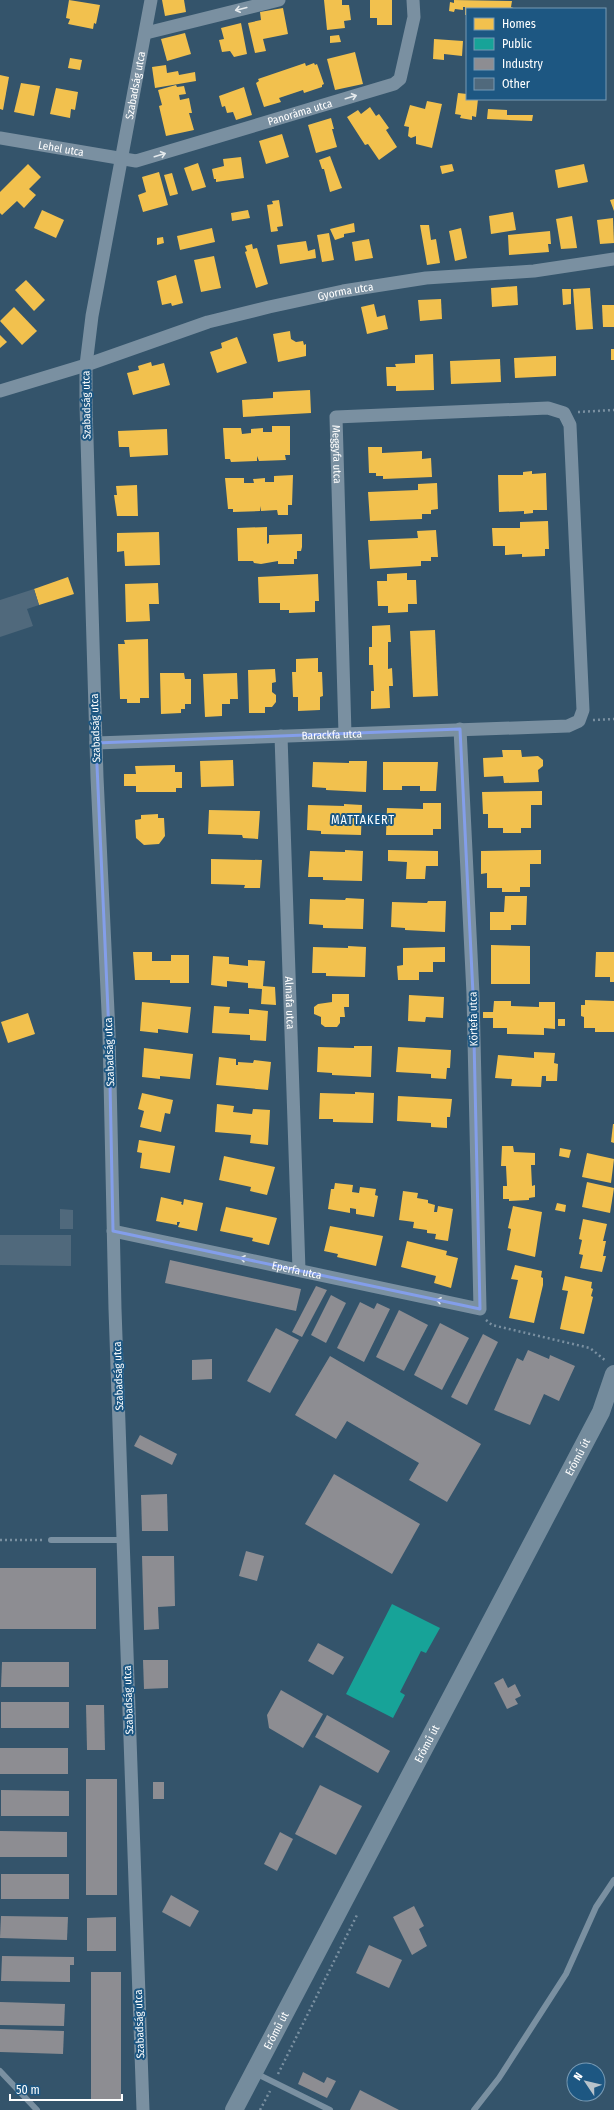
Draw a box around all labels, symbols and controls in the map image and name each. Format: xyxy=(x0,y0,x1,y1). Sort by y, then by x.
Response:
one-way arrow xyxy=(235,6,248,14)
legend xyxy=(466,8,606,100)
text: Homes xyxy=(502,17,536,31)
text: Public xyxy=(502,37,532,51)
street label: Szabadság utca xyxy=(123,50,148,121)
text: Industry xyxy=(502,57,543,71)
text: Other xyxy=(502,77,531,91)
one-way arrow xyxy=(344,93,357,100)
street label: Panoráma utca xyxy=(266,97,334,128)
street label: Lehel utca xyxy=(37,139,85,159)
one-way arrow xyxy=(153,151,166,158)
street label: Gyorma utca xyxy=(316,280,374,303)
street label: Szabadság utca xyxy=(79,370,94,440)
street label: Meggyfa utca xyxy=(329,425,344,484)
street label: Szabadság utca xyxy=(88,693,103,763)
street label: Barackfa utca xyxy=(301,727,362,743)
district label: MATTAKERT xyxy=(331,813,395,827)
street label: Almafa utca xyxy=(282,976,297,1030)
street label: Körtefa utca xyxy=(467,992,480,1046)
street label: Szabadság utca xyxy=(102,1017,117,1087)
one-way arrow xyxy=(240,1255,253,1263)
street label: Eperfa utca xyxy=(271,1259,323,1282)
one-way arrow xyxy=(436,1296,449,1304)
street label: Szabadság utca xyxy=(111,1341,126,1411)
street label: Erőmű út xyxy=(563,1436,593,1478)
street label: Szabadság utca xyxy=(121,1665,136,1735)
street label: Erőmű út xyxy=(412,1722,442,1765)
street label: Szabadság utca xyxy=(132,1989,147,2059)
street label: Erőmű út xyxy=(261,2009,292,2052)
north arrow xyxy=(566,2062,606,2102)
text: N xyxy=(571,2070,585,2083)
scale bar xyxy=(10,2076,122,2102)
text: 50 m xyxy=(16,2083,40,2097)

